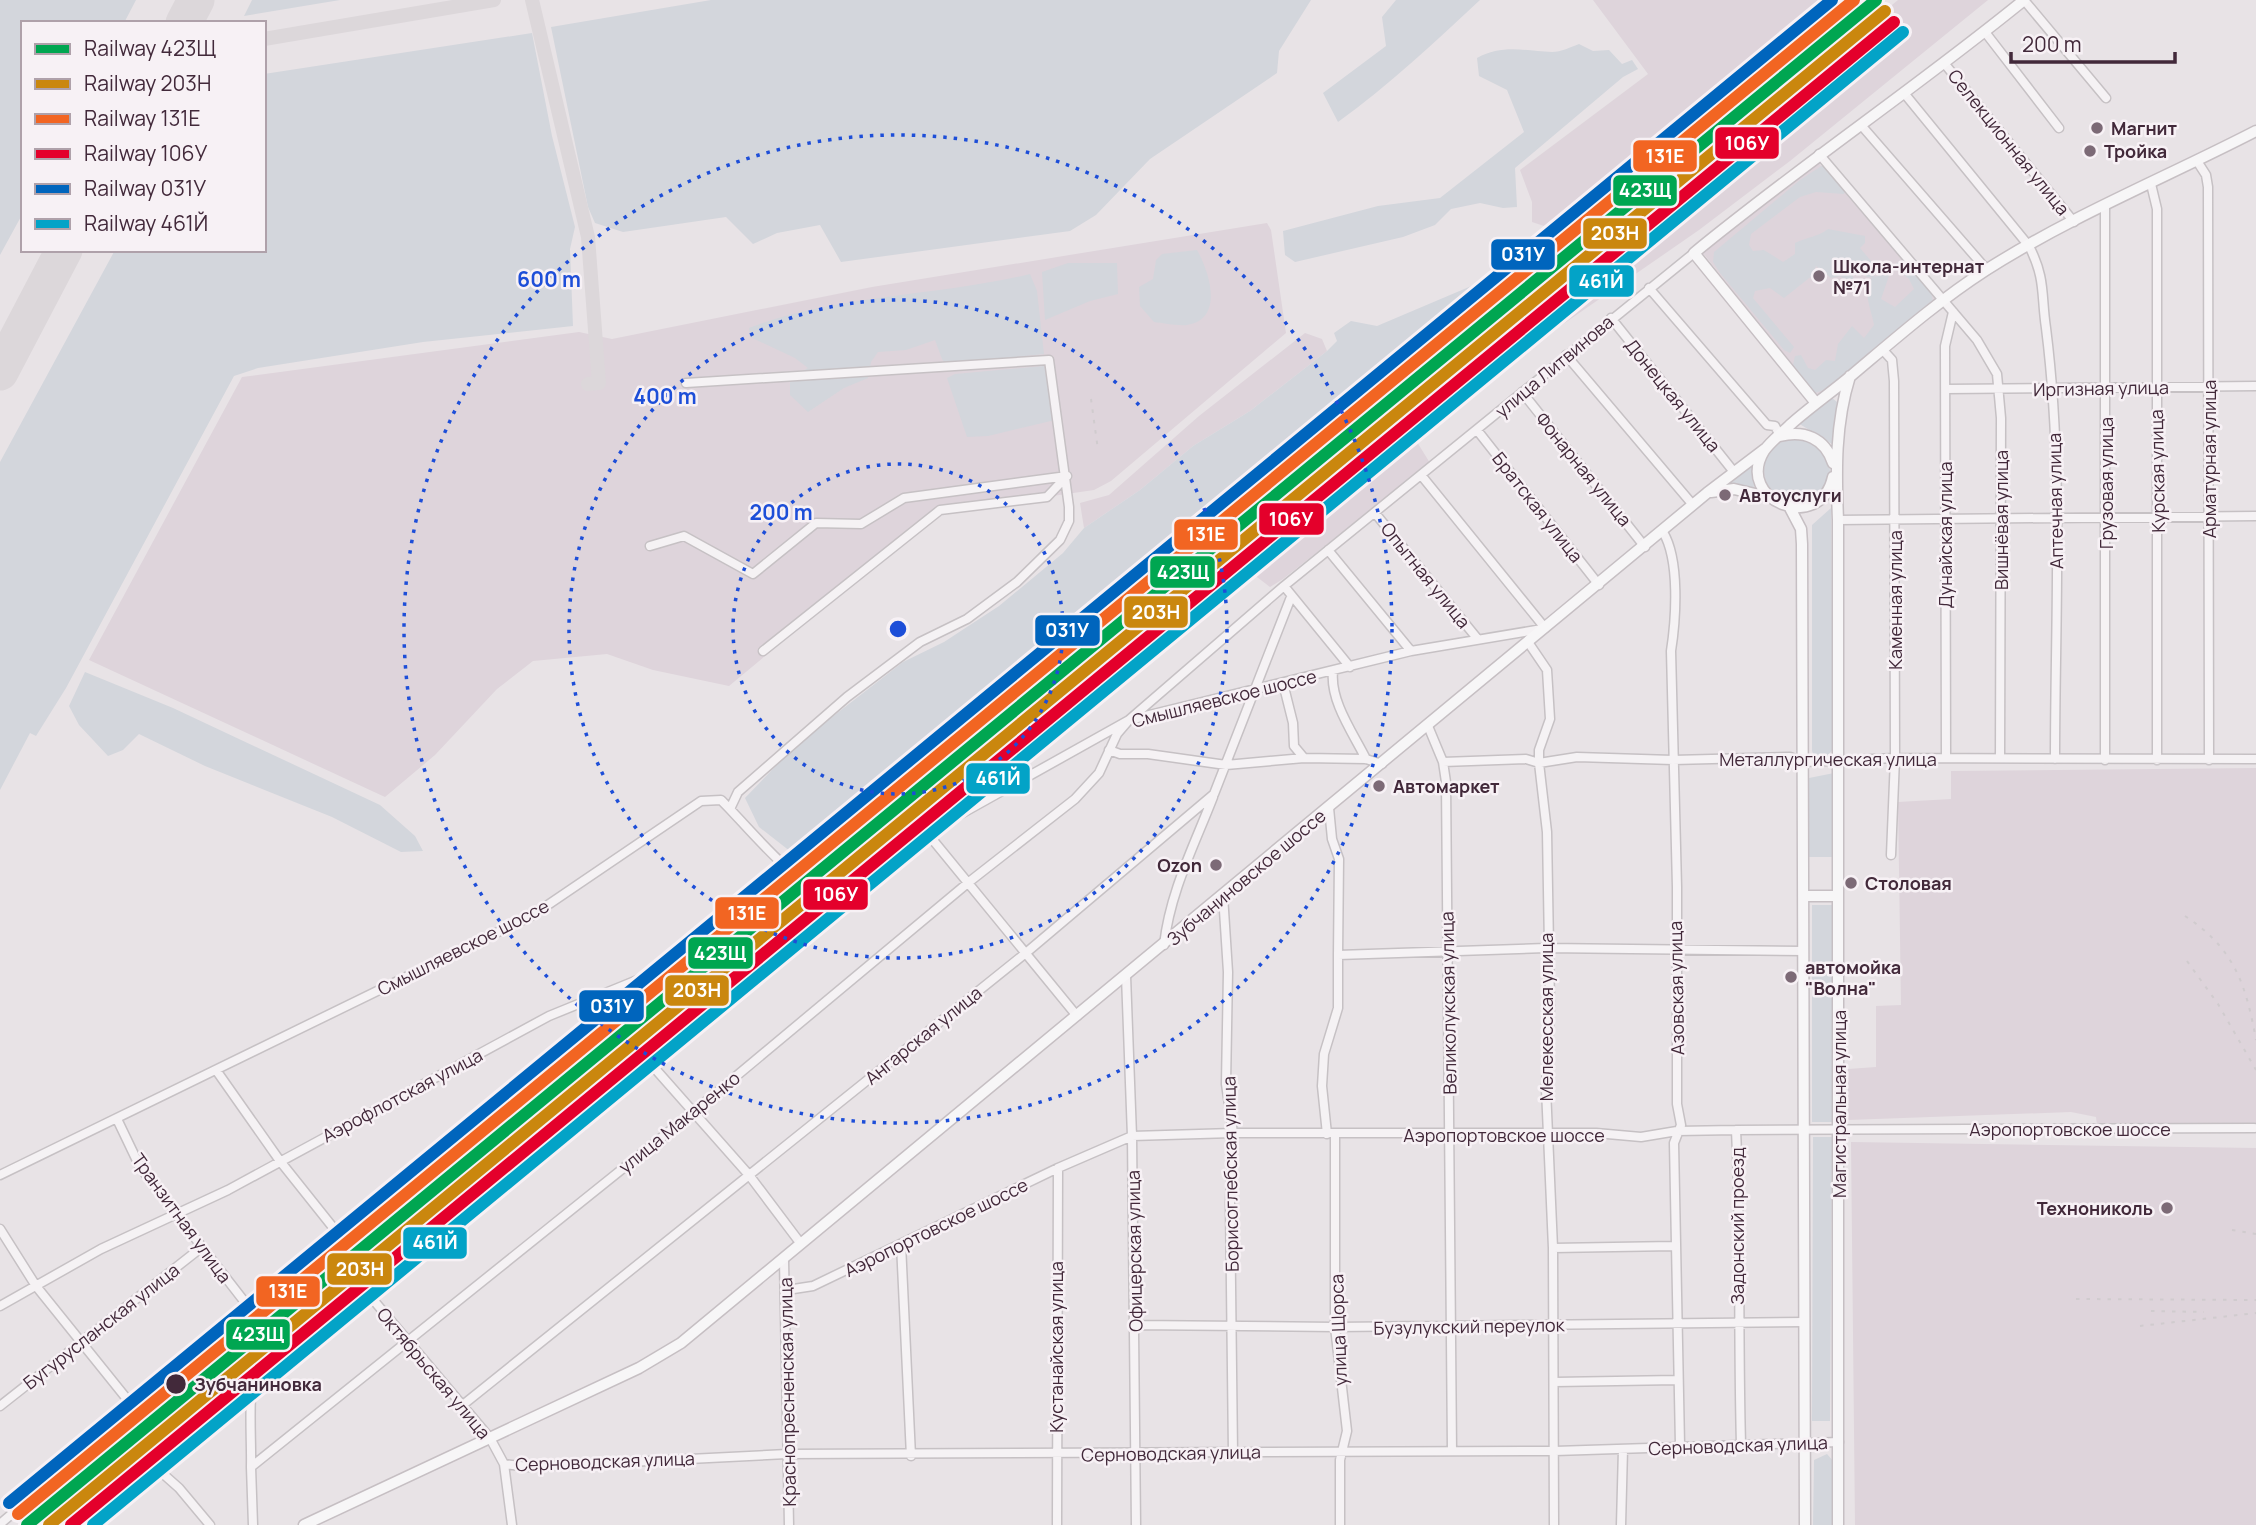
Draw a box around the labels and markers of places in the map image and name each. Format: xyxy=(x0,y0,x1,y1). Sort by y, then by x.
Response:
place label: Магнит xyxy=(2111,116,2178,140)
marker: Магнит xyxy=(2089,120,2105,136)
place label: Тройка xyxy=(2104,139,2167,163)
marker: Тройка xyxy=(2082,143,2098,159)
place label: Школа-интернат №71 xyxy=(1833,254,1985,299)
marker: Школа-интернат №71 xyxy=(1811,268,1827,284)
place label: Автоуслуги xyxy=(1739,483,1842,507)
marker: Автоуслуги xyxy=(1717,487,1733,503)
centre of rings xyxy=(886,617,910,641)
place label: Автомаркет xyxy=(1393,774,1500,798)
marker: Автомаркет xyxy=(1371,778,1387,794)
place label: Ozon xyxy=(1157,853,1202,877)
marker: Ozon xyxy=(1208,857,1224,873)
place label: Столовая xyxy=(1865,871,1952,895)
marker: Столовая xyxy=(1843,875,1859,891)
place label: автомойка "Волна" xyxy=(1805,955,1901,1000)
marker: автомойка "Волна" xyxy=(1783,969,1799,985)
place label: Технониколь xyxy=(2037,1196,2153,1220)
marker: Технониколь xyxy=(2159,1200,2175,1216)
marker: Зубчаниновка xyxy=(164,1372,188,1396)
place label: Зубчаниновка xyxy=(194,1372,322,1396)

